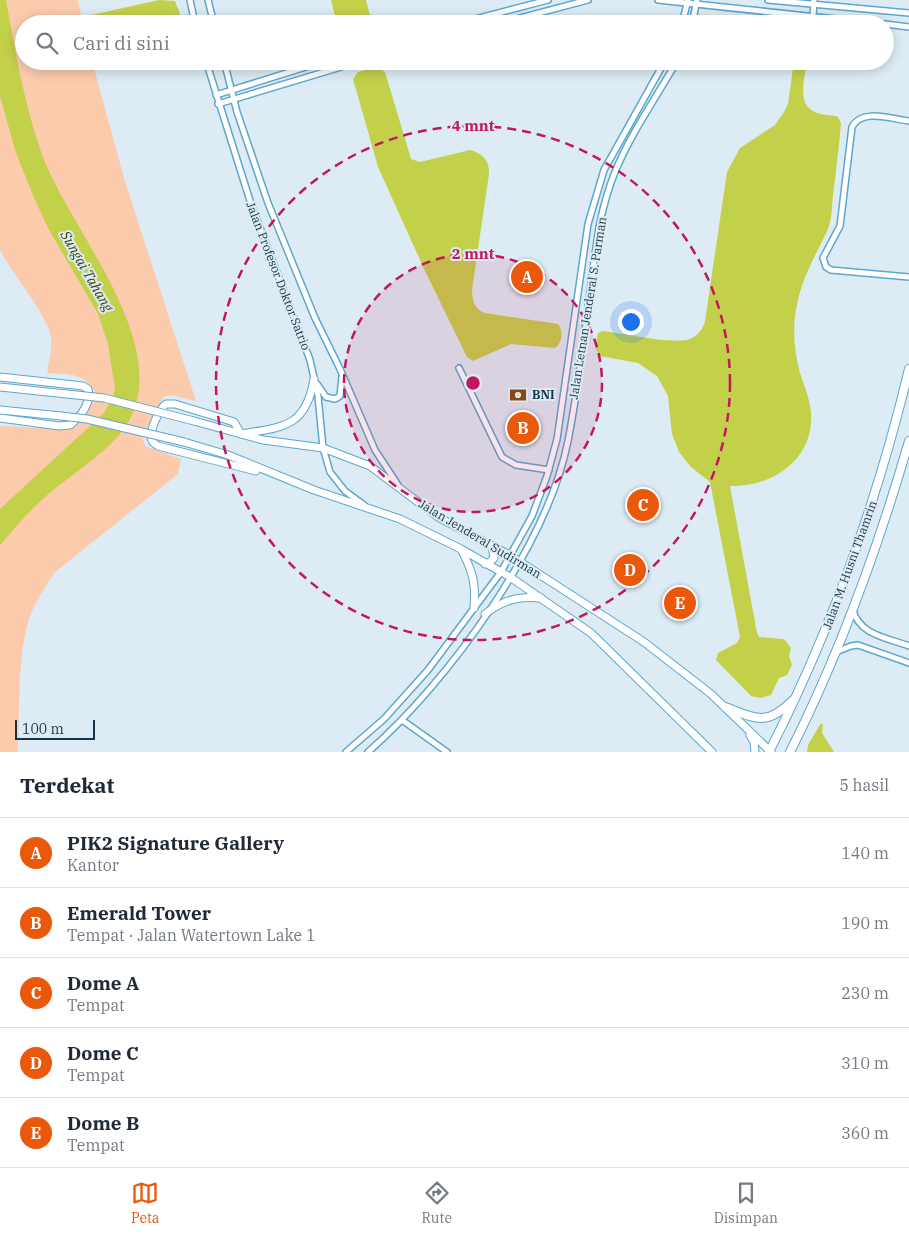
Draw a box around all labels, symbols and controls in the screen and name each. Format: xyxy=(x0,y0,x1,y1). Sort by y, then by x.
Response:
search box xyxy=(15,15,894,70)
icon: search xyxy=(33,29,61,57)
text: Cari di sini xyxy=(73,31,170,55)
text: 4 mnt xyxy=(452,116,495,135)
street label: Jalan Profesor Doktor Satrio xyxy=(243,199,314,352)
street label: Jalan Letnan Jenderal S. Parman xyxy=(566,215,609,400)
water label: Sungai Tahang xyxy=(56,227,118,315)
text: 2 mnt xyxy=(452,244,495,263)
pin: A xyxy=(511,258,543,296)
your location xyxy=(618,309,644,335)
centre of rings xyxy=(464,374,482,392)
bank icon: BNI xyxy=(508,385,528,405)
place label: BNI xyxy=(532,387,555,402)
pin: B xyxy=(507,409,539,447)
pin: C xyxy=(627,486,659,524)
street label: Jalan Jenderal Sudirman xyxy=(416,496,545,581)
street label: Jalan M. Husni Thamrin xyxy=(819,498,880,631)
pin: D xyxy=(614,551,646,589)
pin: E xyxy=(664,584,696,622)
scale bar xyxy=(15,717,95,740)
text: 100 m xyxy=(22,720,64,738)
text: Terdekat xyxy=(20,771,114,799)
text: 5 hasil xyxy=(839,775,889,795)
text: PIK2 Signature Gallery xyxy=(67,831,284,855)
text: A xyxy=(30,843,42,863)
text: 140 m xyxy=(841,843,889,863)
text: Kantor xyxy=(67,855,119,875)
text: Emerald Tower xyxy=(67,901,211,925)
text: B xyxy=(30,913,42,933)
text: 190 m xyxy=(841,913,889,933)
text: Tempat · Jalan Watertown Lake 1 xyxy=(67,925,316,945)
text: Dome A xyxy=(67,971,139,995)
text: C xyxy=(31,983,41,1003)
text: 230 m xyxy=(841,983,889,1003)
text: Tempat xyxy=(67,995,125,1015)
text: Dome C xyxy=(67,1041,139,1065)
text: D xyxy=(30,1053,42,1073)
text: 310 m xyxy=(841,1053,889,1073)
text: Tempat xyxy=(67,1065,125,1085)
text: Dome B xyxy=(67,1111,139,1135)
text: E xyxy=(31,1123,41,1143)
text: 360 m xyxy=(841,1123,889,1143)
text: Tempat xyxy=(67,1135,125,1155)
tab: Peta xyxy=(131,1179,160,1227)
tab: Rute xyxy=(421,1179,452,1227)
tab: Disimpan xyxy=(714,1179,778,1227)

